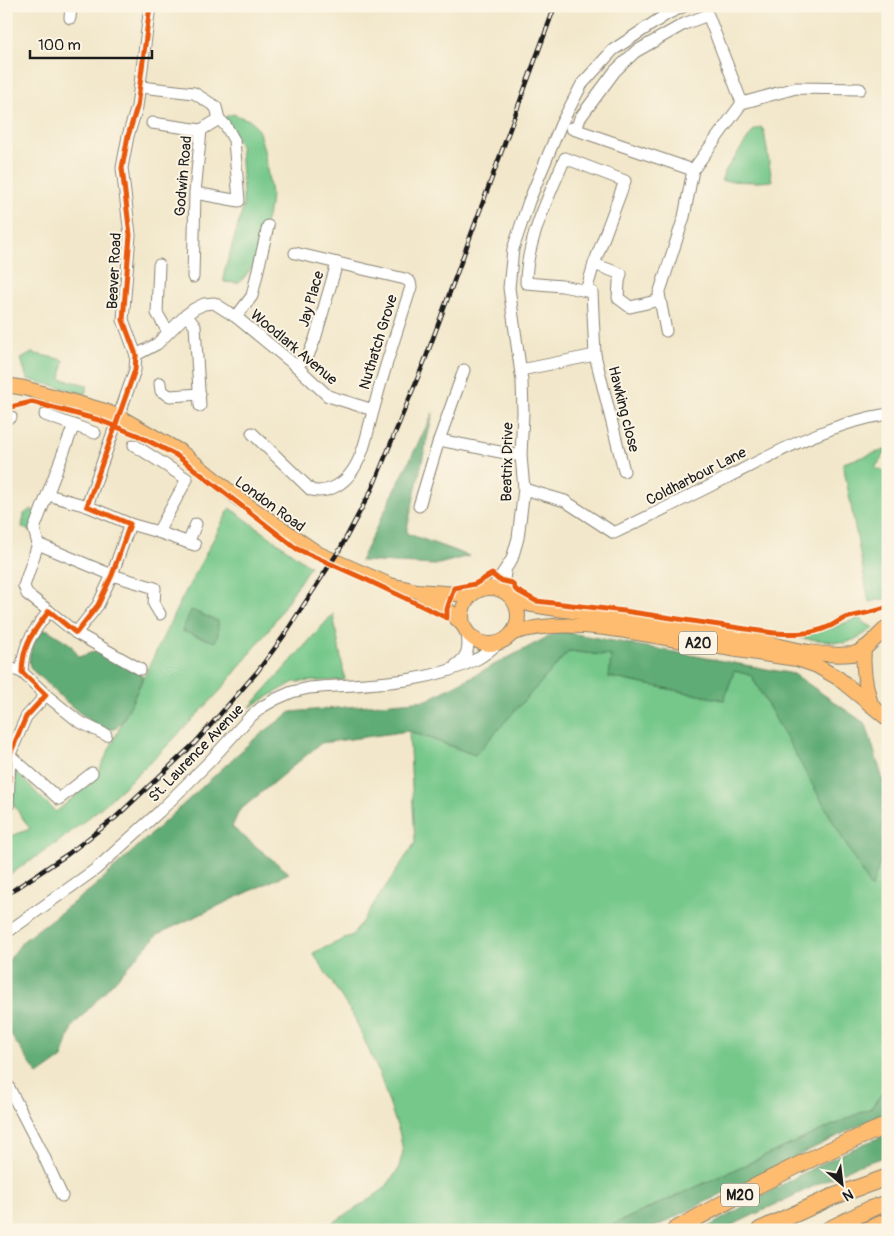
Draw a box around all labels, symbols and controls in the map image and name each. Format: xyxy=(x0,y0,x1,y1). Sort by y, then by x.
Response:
scale bar xyxy=(30,28,152,60)
text: 100 m xyxy=(38,36,81,55)
street label: Godwin Road xyxy=(171,135,196,217)
street label: Beaver Road xyxy=(103,232,126,310)
street label: Jay Place xyxy=(294,268,329,329)
street label: Nuthatch Grove xyxy=(355,292,402,392)
street label: Woodlark Avenue xyxy=(246,305,342,390)
street label: Hawking close xyxy=(604,364,644,455)
street label: Beatrix Drive xyxy=(497,422,518,502)
street label: Coldharbour Lane xyxy=(643,443,750,510)
street label: London Road xyxy=(231,472,309,536)
road number: A20 xyxy=(679,632,717,654)
street label: St. Laurence Avenue xyxy=(145,700,248,806)
north arrow xyxy=(816,1158,866,1208)
road number: M20 xyxy=(721,1184,759,1206)
text: N xyxy=(840,1185,856,1205)

